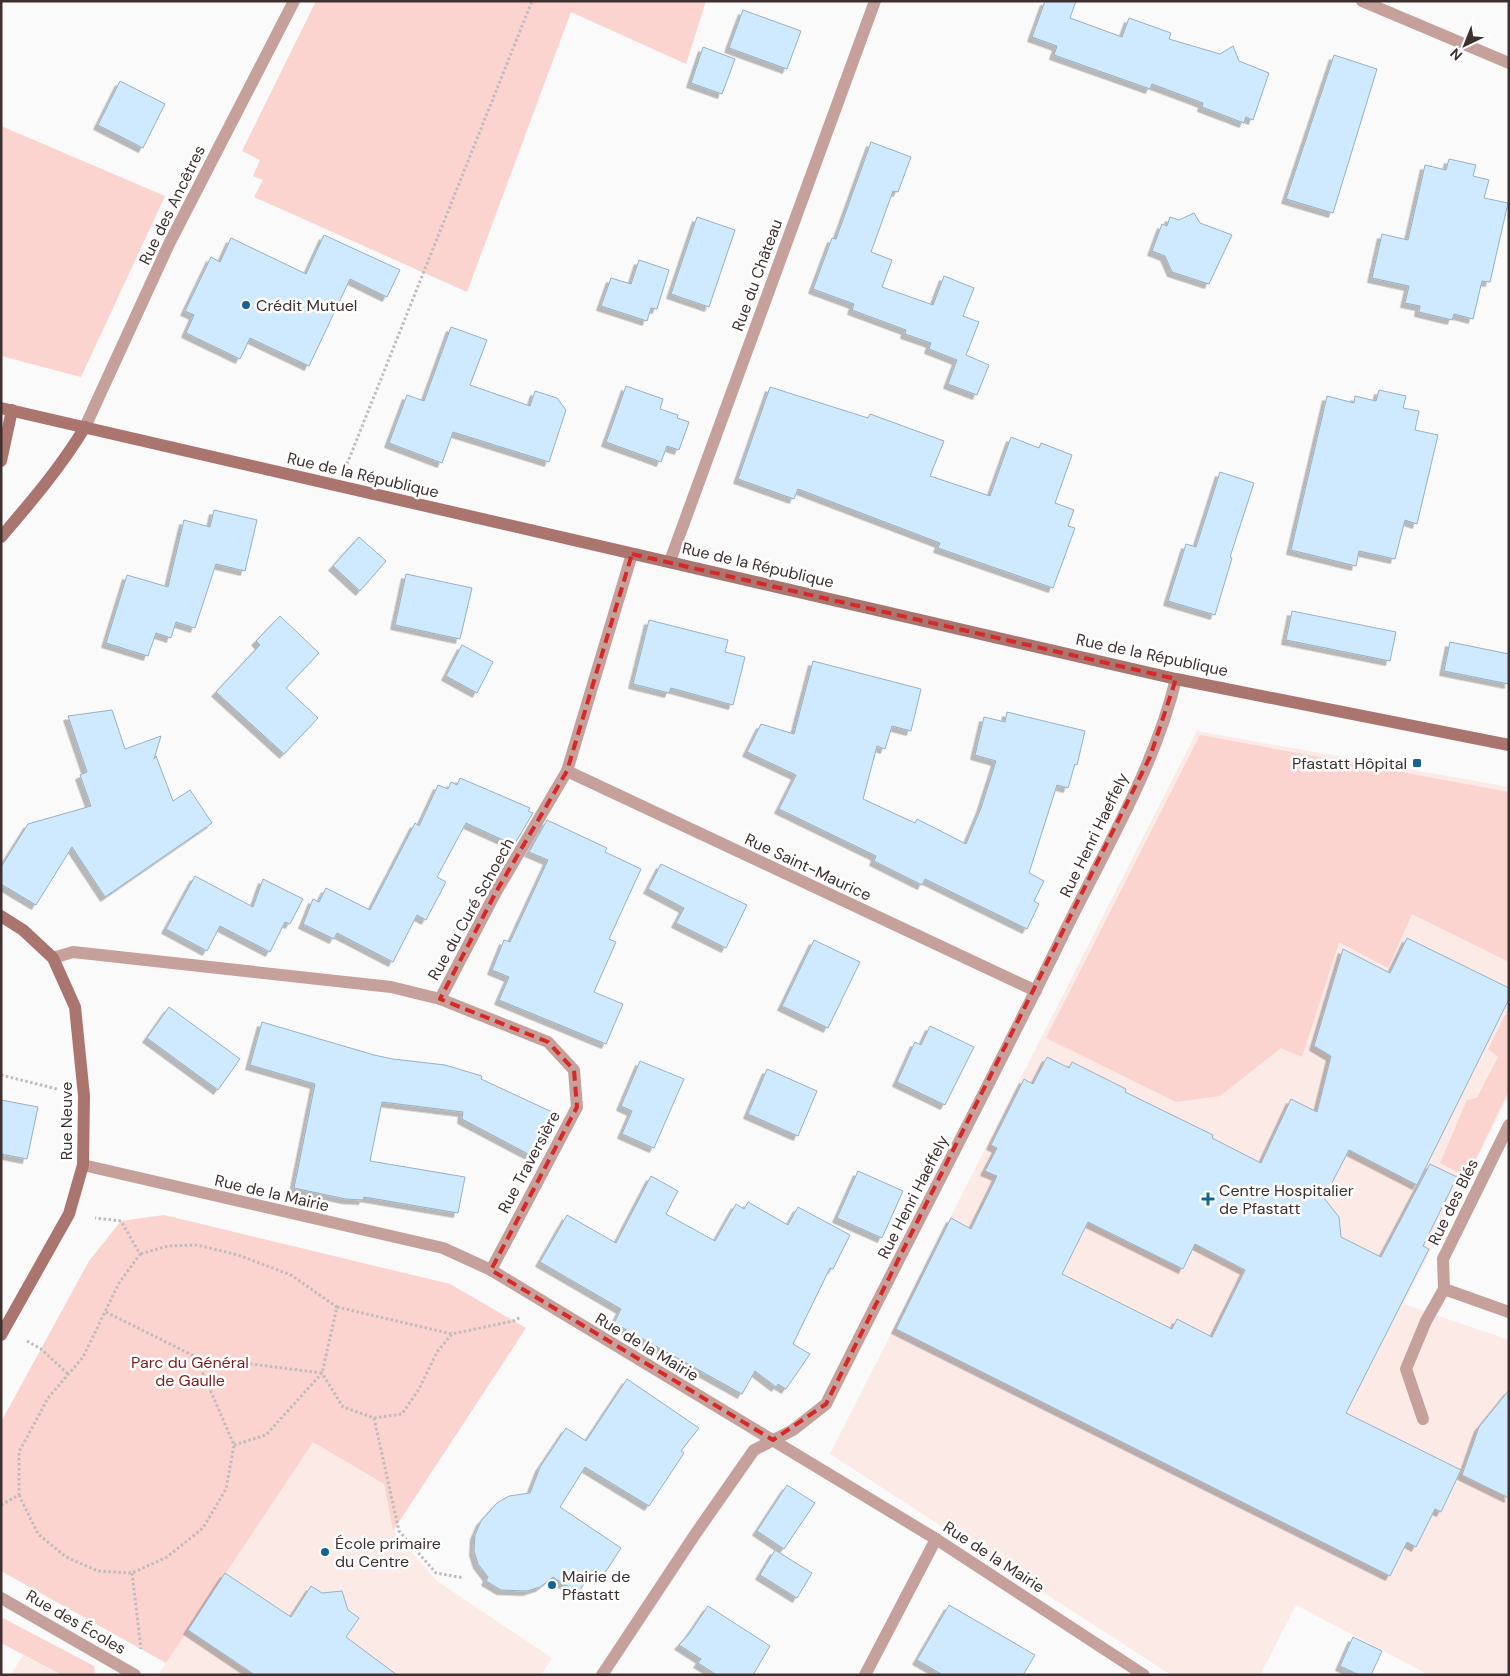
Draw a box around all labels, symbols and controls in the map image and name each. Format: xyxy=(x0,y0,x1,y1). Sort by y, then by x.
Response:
north arrow xyxy=(1440,20,1490,70)
text: N xyxy=(1446,44,1466,65)
street label: Rue des Ancêtres xyxy=(134,142,210,268)
street label: Rue du Château xyxy=(727,216,787,334)
place label: Crédit Mutuel xyxy=(256,295,357,316)
marker: Crédit Mutuel xyxy=(240,299,252,311)
street label: Rue de la République xyxy=(285,447,441,503)
street label: Rue de la République xyxy=(680,537,836,593)
street label: Rue de la République xyxy=(1074,629,1230,681)
place label: Pfastatt Hôpital xyxy=(1292,753,1407,774)
marker: Pfastatt Hôpital xyxy=(1411,757,1423,769)
street label: Rue Henri Haeffely xyxy=(1055,769,1133,901)
street label: Rue Saint-Maurice xyxy=(741,828,875,906)
street label: Rue du Curé Schoech xyxy=(423,834,519,984)
street label: Rue Neuve xyxy=(56,1082,77,1160)
street label: Rue Traversière xyxy=(493,1107,565,1217)
street label: Rue Henri Haeffely xyxy=(873,1132,953,1262)
street label: Rue des Blés xyxy=(1423,1155,1483,1249)
street label: Rue de la Mairie xyxy=(213,1170,331,1216)
place label: Centre Hospitalier de Pfastatt xyxy=(1219,1180,1354,1219)
marker: Centre Hospitalier de Pfastatt xyxy=(1201,1192,1215,1206)
street label: Rue de la Mairie xyxy=(592,1308,702,1386)
park label: Parc du Général de Gaulle xyxy=(131,1352,249,1391)
street label: Rue de la Mairie xyxy=(939,1516,1049,1598)
place label: École primaire du Centre xyxy=(335,1533,441,1572)
marker: École primaire du Centre xyxy=(319,1546,331,1558)
place label: Mairie de Pfastatt xyxy=(562,1566,630,1605)
marker: Mairie de Pfastatt xyxy=(546,1579,558,1591)
street label: Rue des Écoles xyxy=(22,1585,130,1659)

